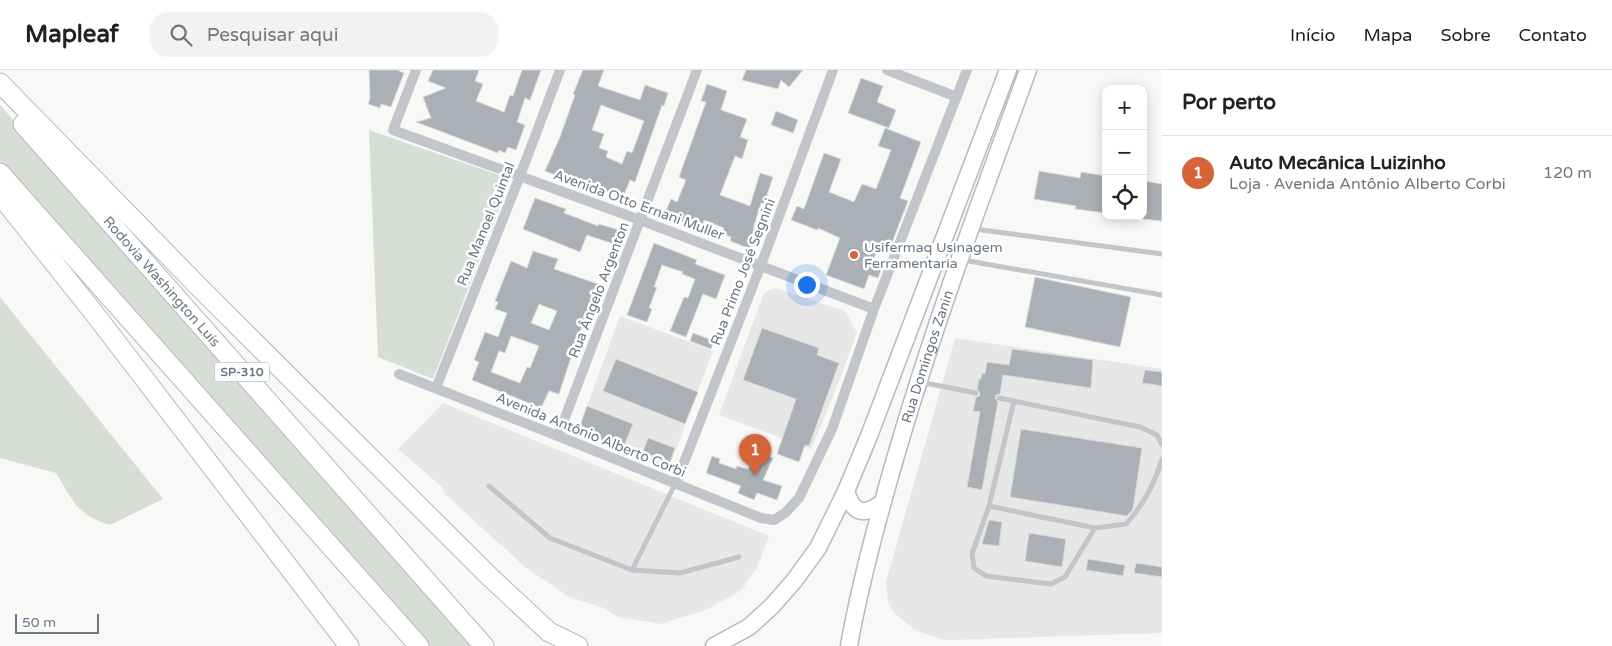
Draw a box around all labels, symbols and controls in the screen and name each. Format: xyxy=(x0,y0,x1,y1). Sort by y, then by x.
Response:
search box xyxy=(149,12,499,57)
text: Mapleaf xyxy=(25,20,119,49)
icon: search xyxy=(167,21,195,49)
text: Pesquisar aqui xyxy=(207,24,338,46)
text: Início xyxy=(1290,24,1335,46)
text: Mapa xyxy=(1363,24,1412,46)
text: Sobre xyxy=(1440,24,1491,46)
text: Contato xyxy=(1519,24,1587,46)
map controls xyxy=(1102,85,1147,220)
button: + xyxy=(1102,85,1147,130)
text: Por perto xyxy=(1182,90,1276,115)
button: − xyxy=(1102,130,1147,175)
text: Auto Mecânica Luizinho xyxy=(1229,152,1446,174)
street label: Rua Manoel Quintal xyxy=(453,160,519,288)
text: 1 xyxy=(1193,163,1203,183)
text: 120 m xyxy=(1543,163,1592,183)
street label: Avenida Otto Ernani Muller xyxy=(552,166,727,244)
text: Loja · Avenida Antônio Alberto Corbi xyxy=(1229,174,1506,194)
button: locate xyxy=(1102,175,1147,220)
street label: Rua Primo José Segnini xyxy=(707,196,779,348)
street label: Rodovia Washington Luís xyxy=(100,213,224,350)
street label: Rua Ângelo Argenton xyxy=(565,220,633,360)
place label: Usifermaq Usinagem Ferramentaria xyxy=(864,239,1003,272)
marker: Usifermaq Usinagem Ferramentaria xyxy=(848,249,860,261)
your location xyxy=(794,272,820,298)
street label: Rua Domingos Zanin xyxy=(898,288,957,425)
road number: SP-310 xyxy=(214,362,270,382)
street label: Avenida Antônio Alberto Corbi xyxy=(494,389,688,481)
pin: 1 xyxy=(739,434,771,475)
scale bar xyxy=(15,611,99,634)
text: 50 m xyxy=(22,614,56,631)

